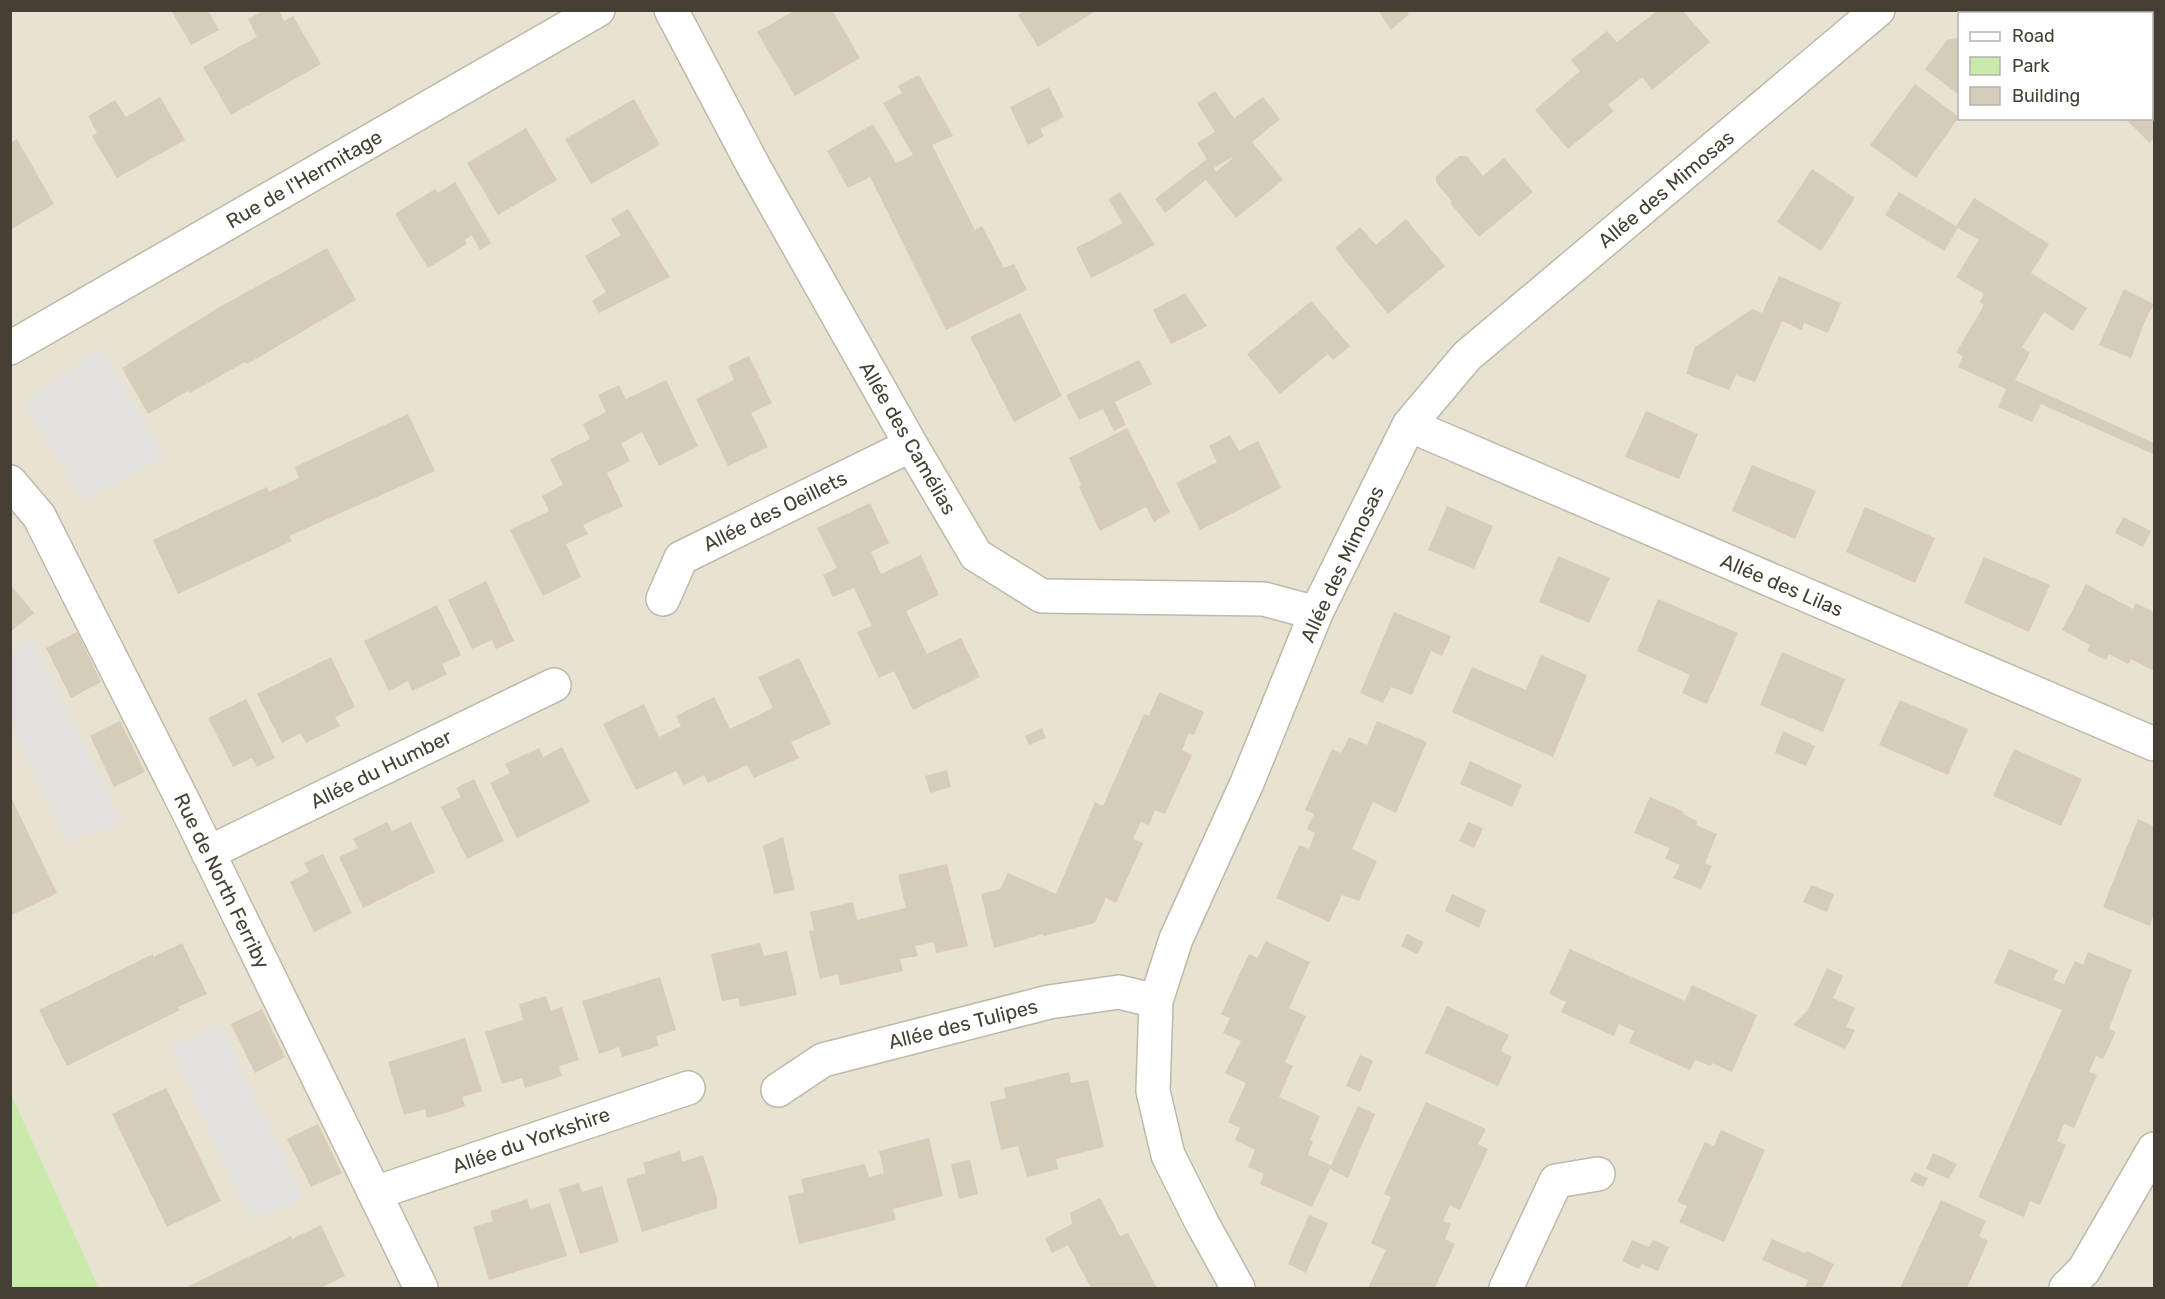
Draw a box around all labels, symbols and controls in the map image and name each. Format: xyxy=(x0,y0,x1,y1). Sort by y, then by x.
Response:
legend xyxy=(1958,12,2153,120)
text: Road xyxy=(2012,25,2055,47)
text: Park xyxy=(2012,55,2050,77)
text: Building xyxy=(2012,85,2080,107)
street label: Rue de l'Hermitage xyxy=(222,125,386,233)
street label: Allée des Mimosas xyxy=(1593,125,1739,253)
street label: Allée des Camélias xyxy=(854,357,962,519)
street label: Allée des Oeillets xyxy=(699,466,851,556)
street label: Allée des Mimosas xyxy=(1295,482,1389,646)
street label: Allée des Lilas xyxy=(1717,548,1847,622)
street label: Allée du Humber xyxy=(307,724,456,814)
street label: Rue de North Ferriby xyxy=(169,789,275,973)
street label: Allée des Tulipes xyxy=(886,994,1040,1054)
street label: Allée du Yorkshire xyxy=(449,1102,613,1178)

